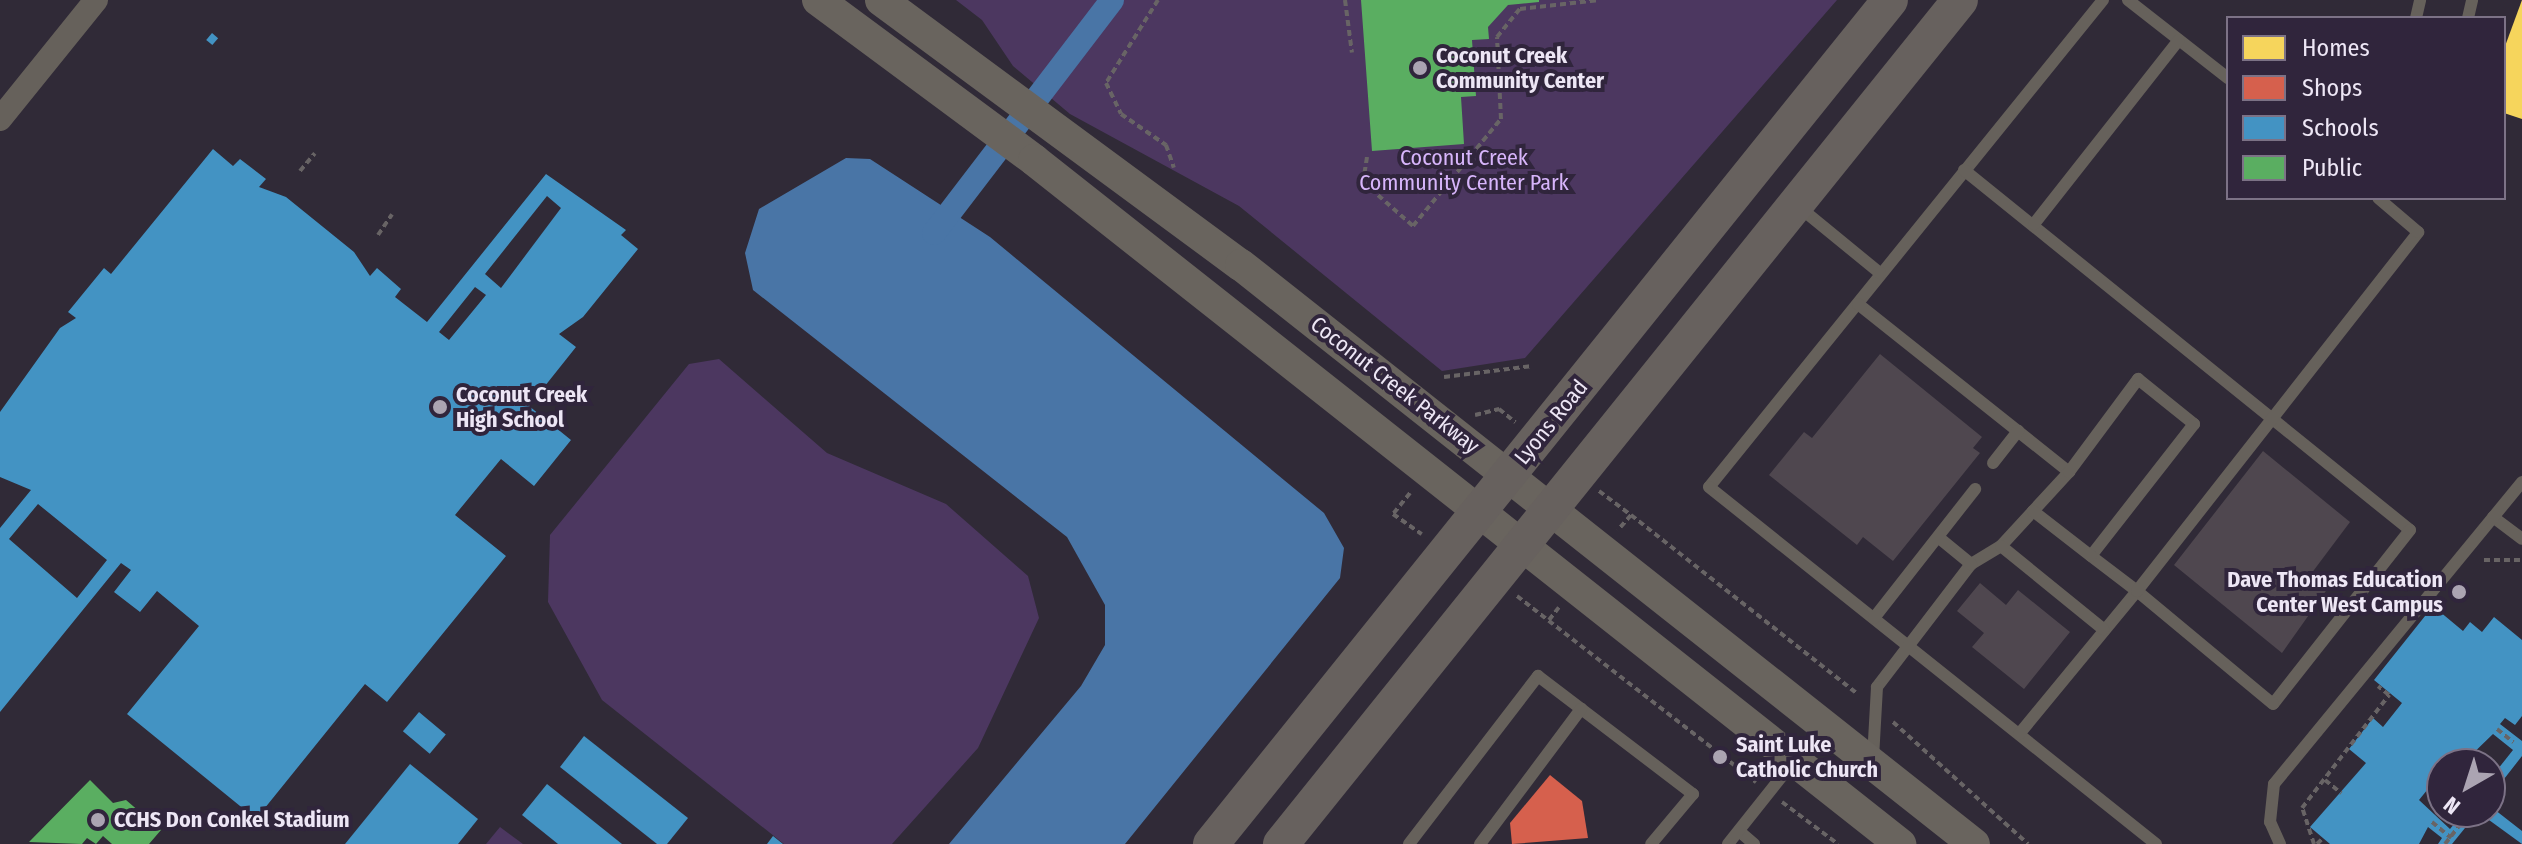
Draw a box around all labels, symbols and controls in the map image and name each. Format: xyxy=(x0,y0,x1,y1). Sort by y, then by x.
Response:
legend xyxy=(2226,16,2506,200)
text: Homes xyxy=(2302,34,2370,62)
place label: Coconut Creek Community Center xyxy=(1436,42,1604,94)
marker: Coconut Creek Community Center xyxy=(1411,59,1429,77)
text: Shops xyxy=(2302,74,2362,102)
text: Schools xyxy=(2302,114,2379,142)
park label: Coconut Creek Community Center Park xyxy=(1359,144,1569,196)
text: Public xyxy=(2302,154,2362,182)
street label: Coconut Creek Parkway xyxy=(1305,311,1485,459)
street label: Lyons Road xyxy=(1509,374,1593,470)
place label: Coconut Creek High School xyxy=(456,381,587,432)
marker: Coconut Creek High School xyxy=(431,398,449,416)
place label: Dave Thomas Education Center West Campus xyxy=(2227,566,2443,618)
marker: Dave Thomas Education Center West Campus xyxy=(2450,583,2468,601)
place label: Saint Luke Catholic Church xyxy=(1736,731,1878,782)
marker: Saint Luke Catholic Church xyxy=(1711,748,1729,766)
north arrow xyxy=(2426,748,2506,828)
text: N xyxy=(2438,791,2465,820)
place label: CCHS Don Conkel Stadium xyxy=(114,807,350,833)
marker: CCHS Don Conkel Stadium xyxy=(89,811,107,829)

